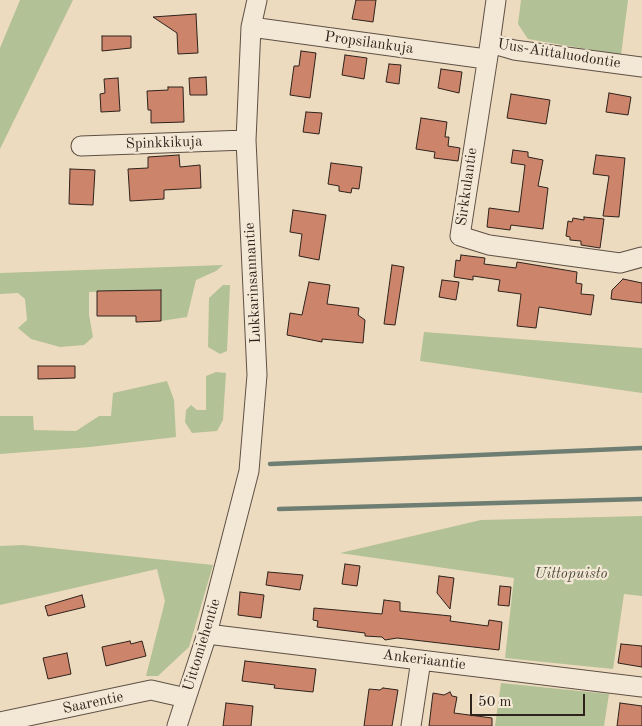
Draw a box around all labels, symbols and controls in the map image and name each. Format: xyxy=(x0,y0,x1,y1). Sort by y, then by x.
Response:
street label: Propsilankuja xyxy=(323,28,415,58)
street label: Uus-Aittaluodontie xyxy=(496,35,622,73)
street label: Spinkkikuja xyxy=(125,133,203,153)
street label: Sirkkulantie xyxy=(453,147,481,227)
street label: Lukkarinsannantie xyxy=(241,222,265,344)
park label: Uittopuisto xyxy=(534,565,608,583)
street label: Uittomiehentie xyxy=(179,597,225,693)
street label: Ankeriaantie xyxy=(381,646,467,674)
scale bar xyxy=(472,684,587,716)
street label: Saarentie xyxy=(61,688,125,718)
text: 50 m xyxy=(478,695,512,710)

